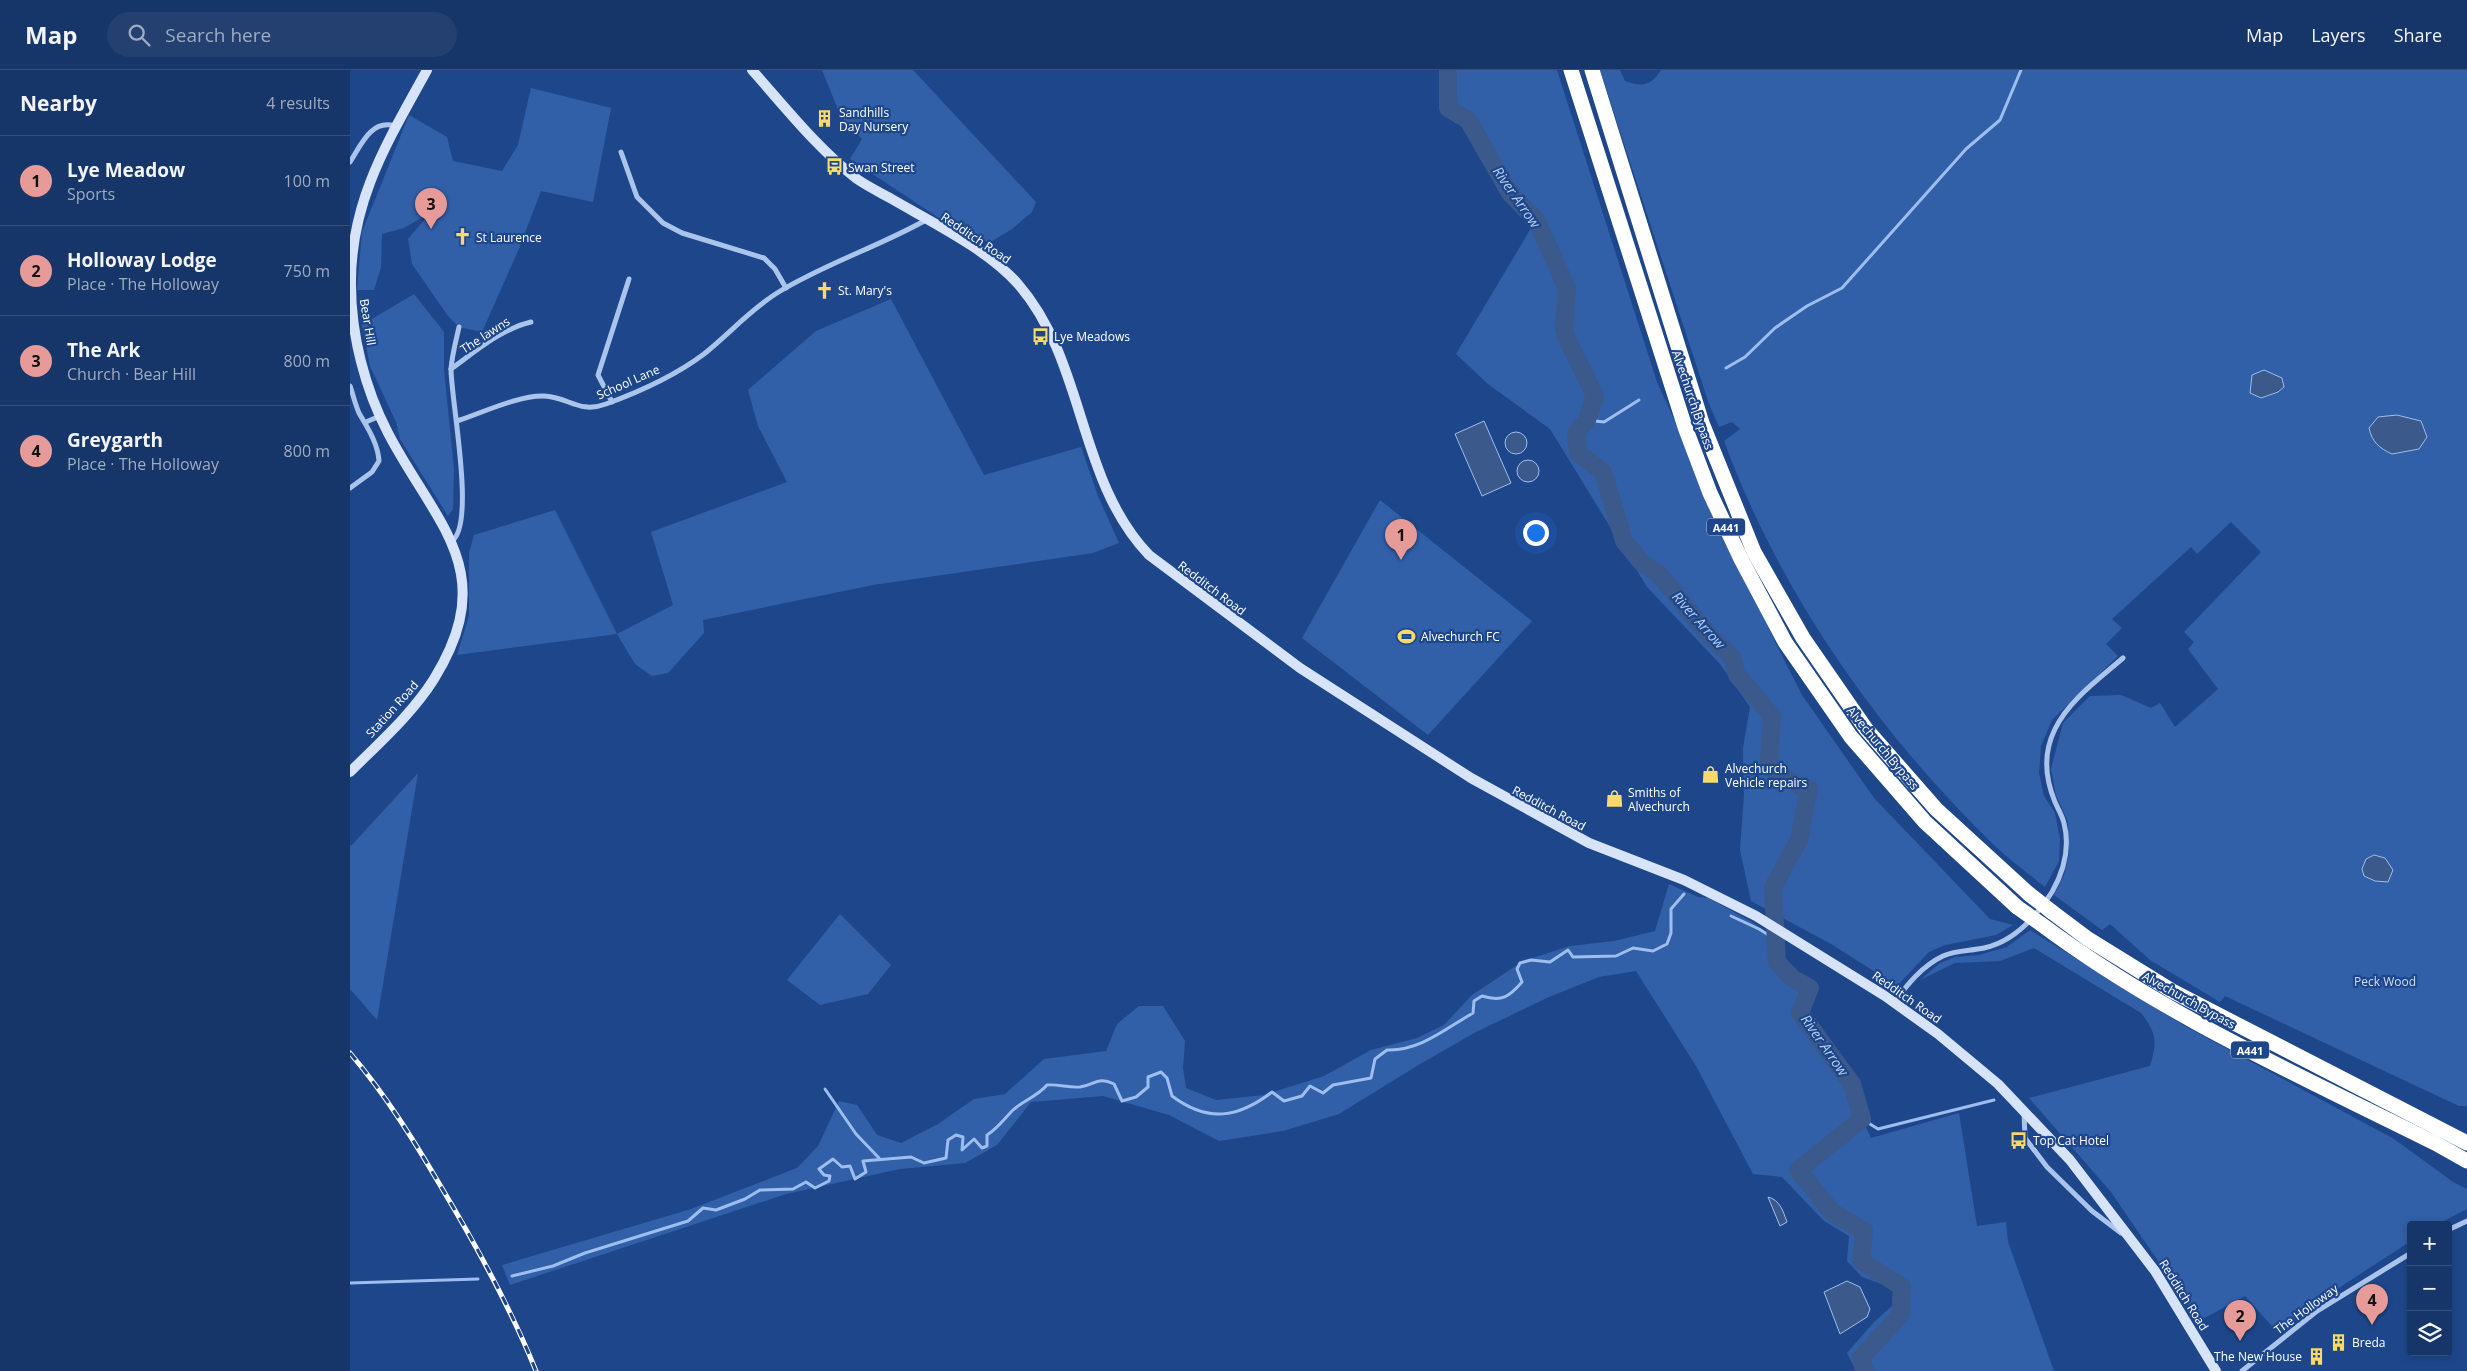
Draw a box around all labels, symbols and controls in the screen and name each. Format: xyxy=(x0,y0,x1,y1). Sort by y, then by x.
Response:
search box xyxy=(107,12,457,57)
text: Map xyxy=(25,18,77,51)
icon: search xyxy=(125,21,153,49)
text: Search here xyxy=(165,22,271,48)
text: Map xyxy=(2246,23,2283,47)
text: Layers xyxy=(2311,23,2366,47)
text: Share xyxy=(2394,23,2442,47)
text: Nearby xyxy=(20,89,97,117)
text: 4 results xyxy=(266,92,330,114)
place label: Sandhills Day Nursery xyxy=(839,104,909,135)
building icon: Sandhills Day Nursery xyxy=(815,109,835,129)
text: Lye Meadow xyxy=(67,157,185,183)
bus stop icon: Swan Street xyxy=(824,157,844,177)
place label: Swan Street xyxy=(848,159,915,176)
water label: River Arrow xyxy=(1489,162,1546,232)
text: 1 xyxy=(31,170,41,192)
text: 100 m xyxy=(284,170,330,192)
text: Sports xyxy=(67,183,115,205)
pin: 3 xyxy=(415,188,447,229)
street label: Redditch Road xyxy=(938,208,1014,268)
church icon: St Laurence xyxy=(452,227,472,247)
place label: St Laurence xyxy=(476,229,542,246)
text: Holloway Lodge xyxy=(67,247,217,273)
text: 2 xyxy=(31,260,41,282)
text: 750 m xyxy=(284,260,330,282)
text: Place · The Holloway xyxy=(67,273,219,295)
church icon: St. Mary's xyxy=(814,280,834,300)
place label: St. Mary's xyxy=(838,282,892,299)
street label: Bear Hill xyxy=(356,297,380,347)
street label: The lawns xyxy=(457,312,513,357)
bus stop icon: Lye Meadows xyxy=(1030,326,1050,346)
place label: Lye Meadows xyxy=(1054,328,1130,345)
text: The Ark xyxy=(67,337,140,363)
street label: Alvechurch Bypass xyxy=(1668,348,1718,452)
text: 3 xyxy=(31,350,41,372)
text: 800 m xyxy=(284,350,330,372)
street label: School Lane xyxy=(594,360,662,403)
text: Church · Bear Hill xyxy=(67,363,196,385)
text: Greygarth xyxy=(67,427,163,453)
text: 4 xyxy=(31,440,41,462)
text: 800 m xyxy=(284,440,330,462)
text: Place · The Holloway xyxy=(67,453,219,475)
road number: A441 xyxy=(1707,518,1745,536)
pin: 1 xyxy=(1385,519,1417,560)
your location xyxy=(1523,520,1549,546)
street label: Redditch Road xyxy=(1175,557,1249,619)
water label: River Arrow xyxy=(1668,587,1730,653)
sports icon: Alvechurch FC xyxy=(1397,626,1417,646)
place label: Alvechurch FC xyxy=(1421,628,1500,645)
street label: Station Road xyxy=(362,677,422,741)
street label: Alvechurch Bypass xyxy=(1843,703,1923,794)
place label: Alvechurch Vehicle repairs xyxy=(1725,760,1808,791)
shop icon: Alvechurch Vehicle repairs xyxy=(1701,765,1721,785)
street label: Redditch Road xyxy=(1509,781,1589,835)
place label: Smiths of Alvechurch xyxy=(1628,784,1690,815)
shop icon: Smiths of Alvechurch xyxy=(1604,789,1624,809)
street label: Redditch Road xyxy=(1869,967,1945,1027)
street label: Alvechurch Bypass xyxy=(2139,967,2239,1033)
park label: Peck Wood xyxy=(2354,973,2416,990)
water label: River Arrow xyxy=(1797,1010,1854,1080)
road number: A441 xyxy=(2231,1042,2269,1058)
bus stop icon: Top Cat Hotel xyxy=(2009,1130,2029,1150)
place label: Top Cat Hotel xyxy=(2033,1132,2109,1149)
map controls xyxy=(2407,1221,2452,1356)
button: + xyxy=(2407,1221,2452,1266)
street label: Redditch Road xyxy=(2155,1256,2213,1334)
button: − xyxy=(2407,1266,2452,1311)
street label: The Holloway xyxy=(2271,1279,2342,1338)
pin: 4 xyxy=(2356,1284,2388,1325)
pin: 2 xyxy=(2224,1300,2256,1341)
button: layers xyxy=(2407,1311,2452,1356)
building icon: Breda xyxy=(2328,1332,2348,1352)
place label: Breda xyxy=(2352,1334,2385,1351)
building icon: The New House xyxy=(2306,1346,2326,1366)
place label: The New House xyxy=(2214,1348,2302,1365)

